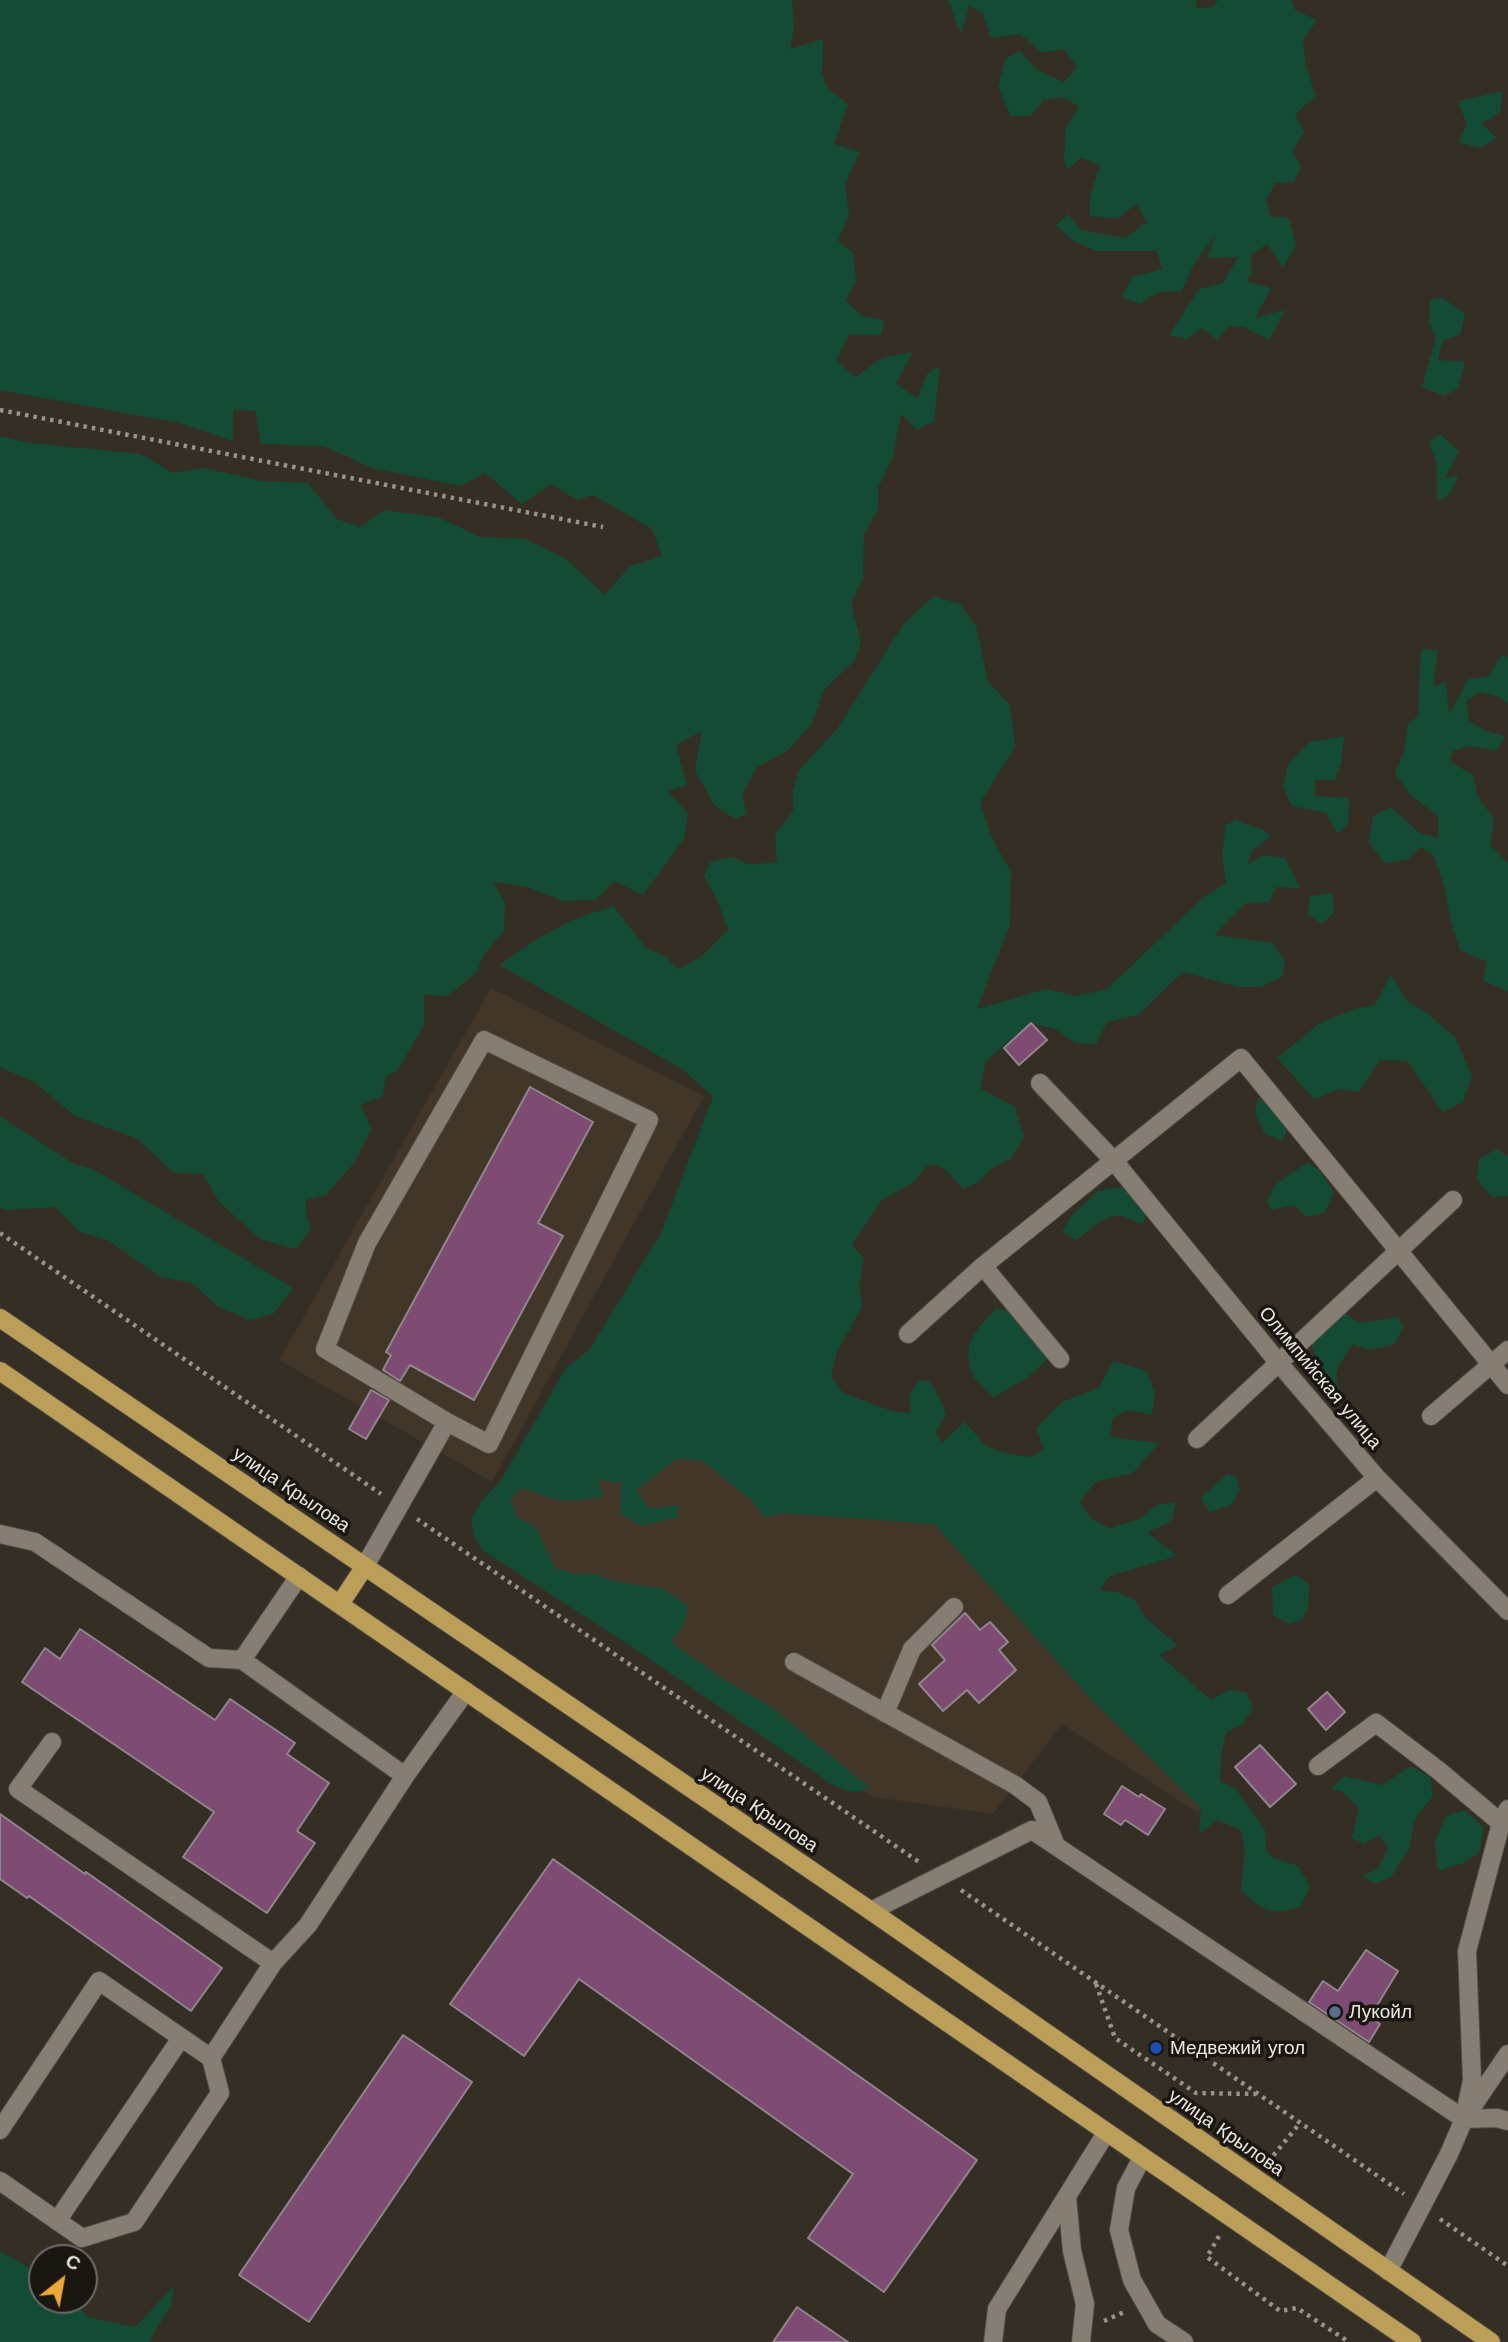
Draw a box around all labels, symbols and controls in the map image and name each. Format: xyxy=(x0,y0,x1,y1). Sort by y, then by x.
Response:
street label: Олимпийская улица xyxy=(1254,1302,1386,1454)
street label: улица Крылова xyxy=(228,1442,354,1538)
street label: улица Крылова xyxy=(696,1762,822,1858)
place label: Лукойл xyxy=(1349,2001,1412,2023)
marker: Лукойл xyxy=(1327,2004,1343,2020)
place label: Медвежий угол xyxy=(1170,2037,1305,2059)
marker: Медвежий угол xyxy=(1148,2040,1164,2056)
street label: улица Крылова xyxy=(1164,2085,1288,2181)
north arrow xyxy=(28,2244,98,2314)
text: С xyxy=(61,2249,85,2276)

